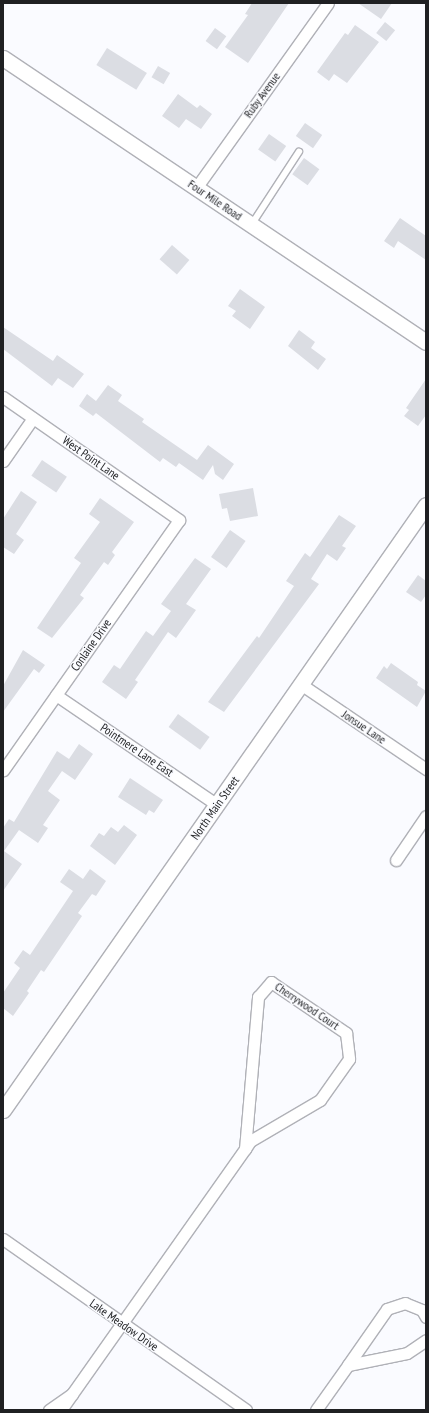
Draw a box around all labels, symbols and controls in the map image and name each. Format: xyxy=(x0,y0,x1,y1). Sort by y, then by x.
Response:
street label: Ruby Avenue xyxy=(240,69,284,121)
street label: Four Mile Road xyxy=(185,177,245,223)
street label: West Point Lane xyxy=(60,433,122,483)
street label: Conlaine Drive xyxy=(68,616,114,674)
street label: Jonsue Lane xyxy=(339,707,389,747)
street label: Pointmere Lane East xyxy=(98,720,176,780)
street label: North Main Street xyxy=(188,774,242,842)
street label: Cherrywood Court xyxy=(272,979,342,1033)
street label: Lake Meadow Drive xyxy=(87,1296,161,1354)

